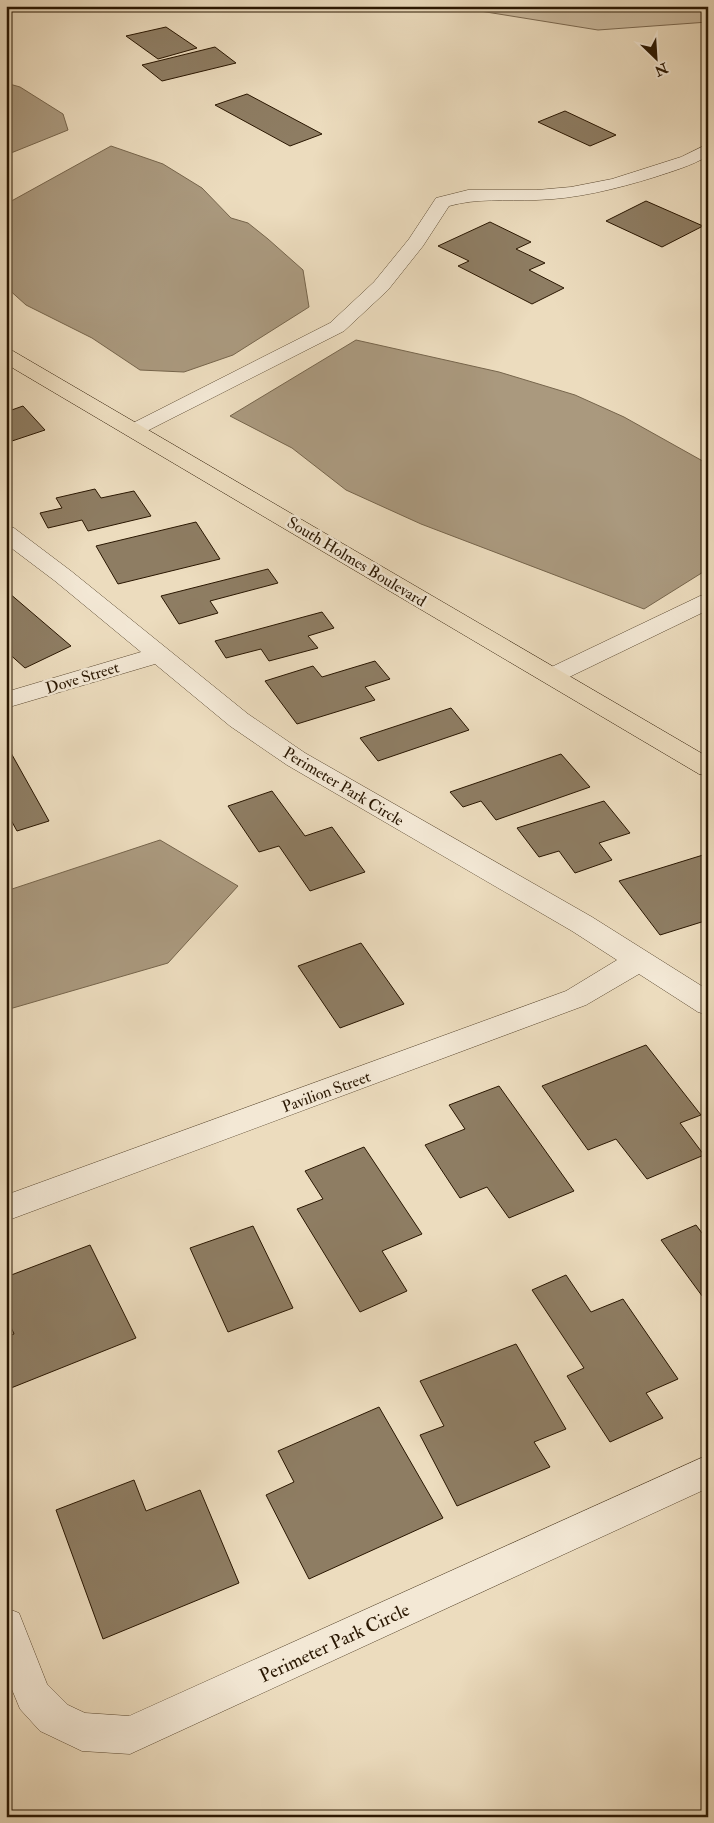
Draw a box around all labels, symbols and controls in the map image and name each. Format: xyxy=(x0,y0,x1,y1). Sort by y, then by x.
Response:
north arrow xyxy=(632,32,682,82)
text: N xyxy=(652,59,671,80)
street label: South Holmes Boulevard xyxy=(283,512,430,611)
street label: Dove Street xyxy=(43,657,122,699)
street label: Perimeter Park Circle xyxy=(279,743,408,831)
street label: Pavilion Street xyxy=(279,1067,373,1117)
street label: Perimeter Park Circle xyxy=(255,1598,414,1688)

